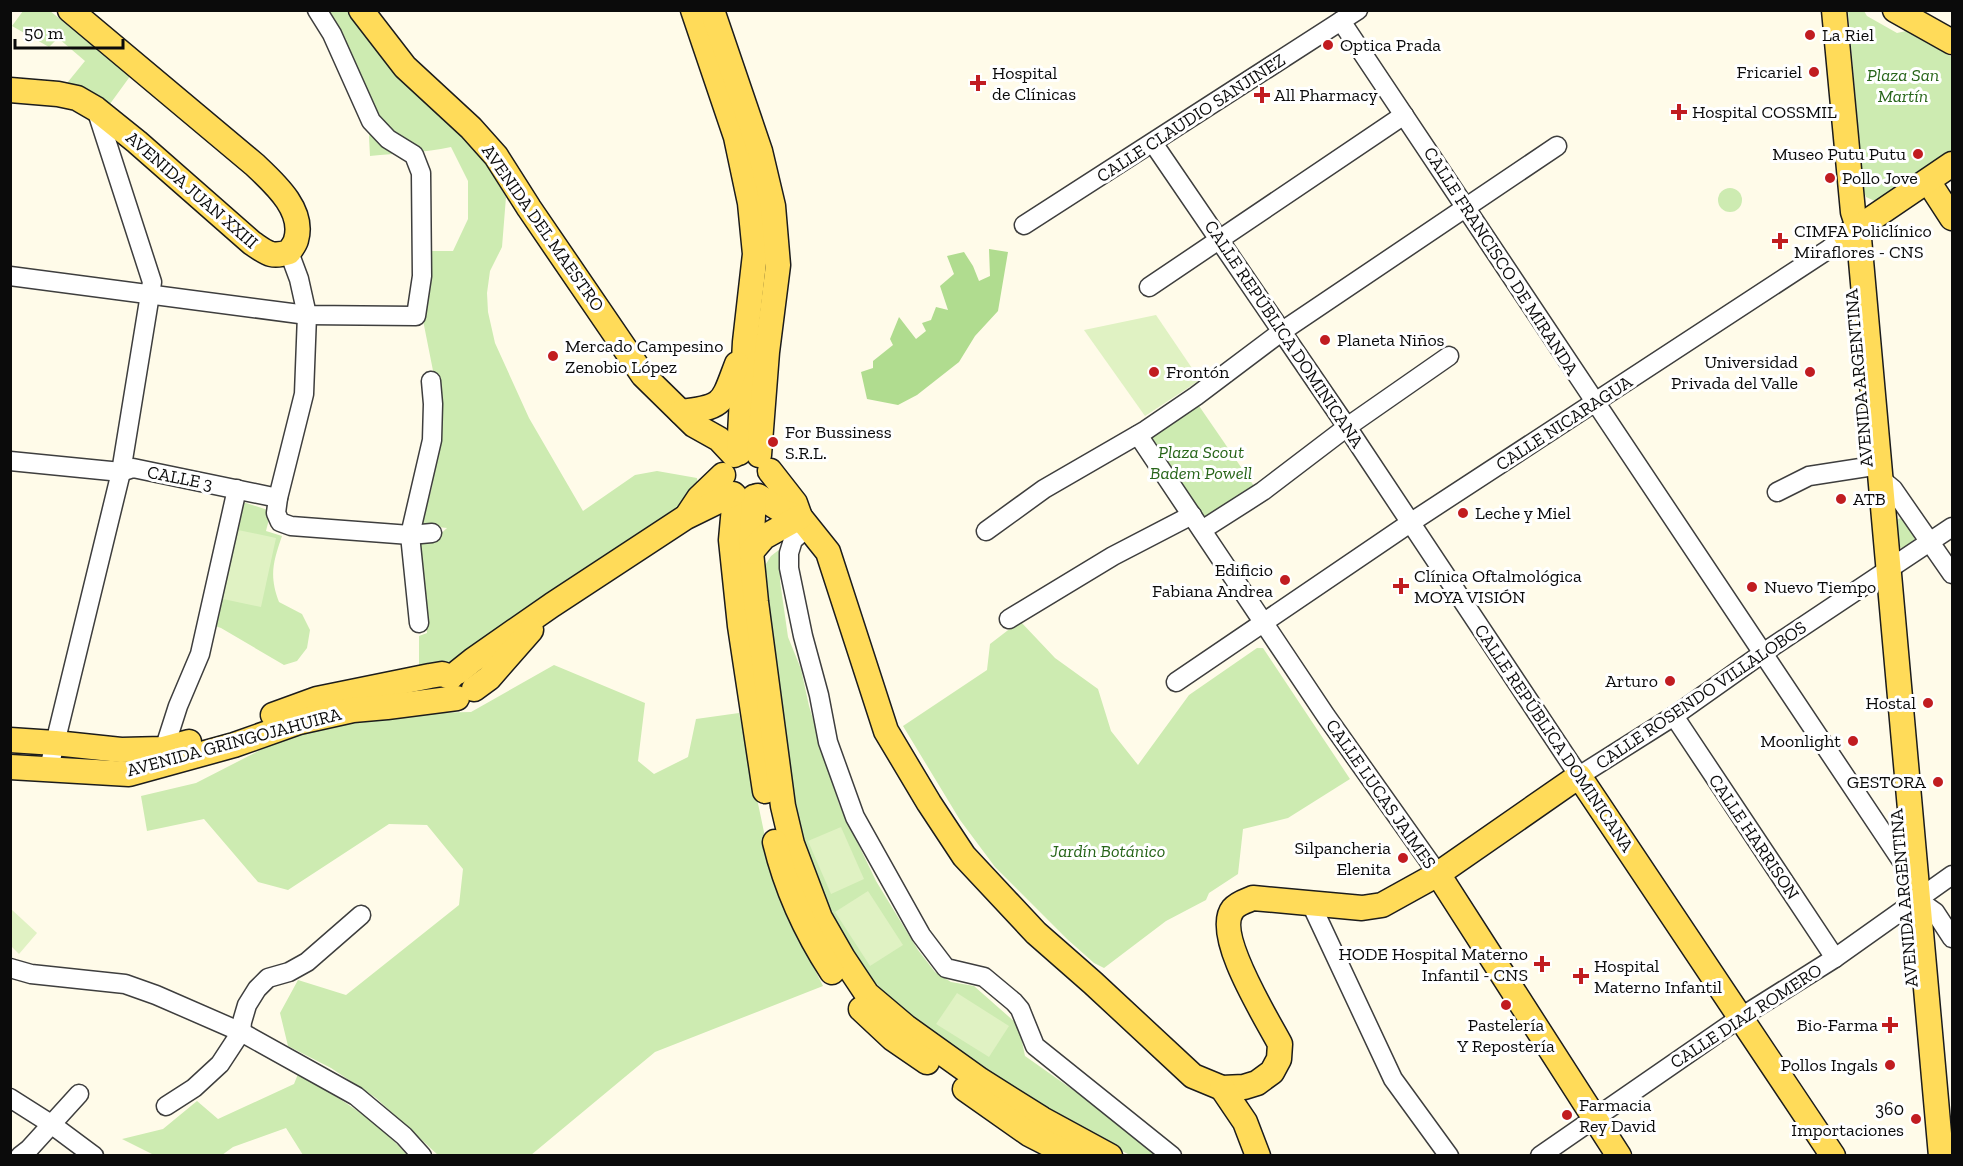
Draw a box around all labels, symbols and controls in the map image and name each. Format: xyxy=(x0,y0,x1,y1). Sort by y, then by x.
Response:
scale bar xyxy=(15,12,123,50)
text: 50 m xyxy=(24,22,64,44)
place label: La Riel xyxy=(1822,24,1874,46)
marker: La Riel xyxy=(1803,28,1817,42)
place label: Optica Prada xyxy=(1340,34,1441,56)
marker: Optica Prada xyxy=(1321,38,1335,52)
street label: CALLE CLAUDIO SANJINEZ xyxy=(1093,49,1289,187)
place label: Fricariel xyxy=(1736,61,1802,83)
place label: Hospital de Clínicas xyxy=(992,62,1076,105)
park label: Plaza San Martín xyxy=(1867,64,1939,107)
marker: Fricariel xyxy=(1807,65,1821,79)
marker: Hospital de Clínicas xyxy=(969,74,987,92)
place label: All Pharmacy xyxy=(1274,84,1379,106)
marker: All Pharmacy xyxy=(1255,88,1269,102)
place label: Hospital COSSMIL xyxy=(1692,101,1837,123)
marker: Hospital COSSMIL xyxy=(1670,103,1688,121)
street label: AVENIDA JUAN XXIII xyxy=(121,127,263,254)
street label: AVENIDA DEL MAESTRO xyxy=(477,140,609,316)
street label: CALLE FRANCISCO DE MIRANDA xyxy=(1419,143,1583,380)
place label: Museo Putu Putu xyxy=(1772,143,1906,165)
marker: Museo Putu Putu xyxy=(1911,147,1925,161)
place label: Pollo Jove xyxy=(1842,167,1918,189)
marker: Pollo Jove xyxy=(1823,171,1837,185)
street label: CALLE REPÚBLICA DOMINICANA xyxy=(1200,216,1369,452)
place label: CIMFA Policlínico Miraflores - CNS xyxy=(1794,220,1932,263)
marker: CIMFA Policlínico Miraflores - CNS xyxy=(1771,232,1789,250)
street label: AVENIDA ARGENTINA xyxy=(1840,288,1878,468)
place label: Planeta Niños xyxy=(1337,329,1445,351)
marker: Planeta Niños xyxy=(1318,333,1332,347)
place label: Mercado Campesino Zenobio López xyxy=(565,335,723,378)
marker: Mercado Campesino Zenobio López xyxy=(546,349,560,363)
place label: Universidad Privada del Valle xyxy=(1671,351,1798,394)
place label: Frontón xyxy=(1166,361,1230,383)
marker: Frontón xyxy=(1147,365,1161,379)
marker: Universidad Privada del Valle xyxy=(1803,365,1817,379)
street label: CALLE NICARAGUA xyxy=(1492,370,1637,475)
place label: For Bussiness S.R.L. xyxy=(785,421,892,464)
marker: For Bussiness S.R.L. xyxy=(766,435,780,449)
park label: Plaza Scout Badem Powell xyxy=(1150,441,1252,484)
street label: CALLE 3 xyxy=(145,461,215,495)
place label: ATB xyxy=(1853,488,1886,510)
marker: ATB xyxy=(1834,492,1848,506)
place label: Leche y Miel xyxy=(1475,502,1571,524)
marker: Leche y Miel xyxy=(1456,506,1470,520)
place label: Edificio Fabiana Andrea xyxy=(1152,559,1273,602)
place label: Clínica Oftalmológica MOYA VISIÓN xyxy=(1414,565,1582,608)
marker: Edificio Fabiana Andrea xyxy=(1278,573,1292,587)
place label: Nuevo Tiempo xyxy=(1764,576,1876,598)
marker: Clínica Oftalmológica MOYA VISIÓN xyxy=(1392,577,1410,595)
marker: Nuevo Tiempo xyxy=(1745,580,1759,594)
street label: CALLE ROSENDO VILLALOBOS xyxy=(1591,616,1811,774)
street label: CALLE REPÚBLICA DOMINICANA xyxy=(1470,620,1639,856)
place label: Arturo xyxy=(1605,670,1658,692)
marker: Arturo xyxy=(1663,674,1677,688)
place label: Hostal xyxy=(1866,692,1916,714)
marker: Hostal xyxy=(1921,696,1935,710)
street label: AVENIDA GRINGOJAHUIRA xyxy=(124,703,344,781)
street label: CALLE LUCAS JAIMES xyxy=(1321,715,1441,873)
place label: Moonlight xyxy=(1760,730,1841,752)
marker: Moonlight xyxy=(1846,734,1860,748)
street label: CALLE HARRISON xyxy=(1704,770,1804,904)
place label: GESTORA xyxy=(1847,771,1926,793)
marker: GESTORA xyxy=(1931,775,1945,789)
street label: AVENIDA ARGENTINA xyxy=(1885,808,1923,988)
place label: Silpancheria Elenita xyxy=(1295,837,1391,880)
park label: Jardín Botánico xyxy=(1050,840,1165,862)
marker: Silpancheria Elenita xyxy=(1396,851,1410,865)
place label: HODE Hospital Materno Infantil - CNS xyxy=(1338,943,1528,986)
marker: HODE Hospital Materno Infantil - CNS xyxy=(1533,955,1551,973)
place label: Hospital Materno Infantil xyxy=(1594,955,1722,998)
street label: CALLE DIAZ ROMERO xyxy=(1666,959,1826,1073)
marker: Hospital Materno Infantil xyxy=(1572,967,1590,985)
marker: Pastelería Y Repostería xyxy=(1499,998,1513,1012)
place label: Pastelería Y Repostería xyxy=(1456,1014,1555,1057)
place label: Bio-Farma xyxy=(1797,1014,1878,1036)
marker: Bio-Farma xyxy=(1883,1018,1897,1032)
place label: Pollos Ingals xyxy=(1781,1054,1878,1076)
marker: Pollos Ingals xyxy=(1883,1058,1897,1072)
place label: Farmacia Rey David xyxy=(1579,1094,1656,1137)
place label: 360 Importaciones xyxy=(1791,1098,1904,1141)
marker: Farmacia Rey David xyxy=(1560,1108,1574,1122)
marker: 360 Importaciones xyxy=(1909,1112,1923,1126)

